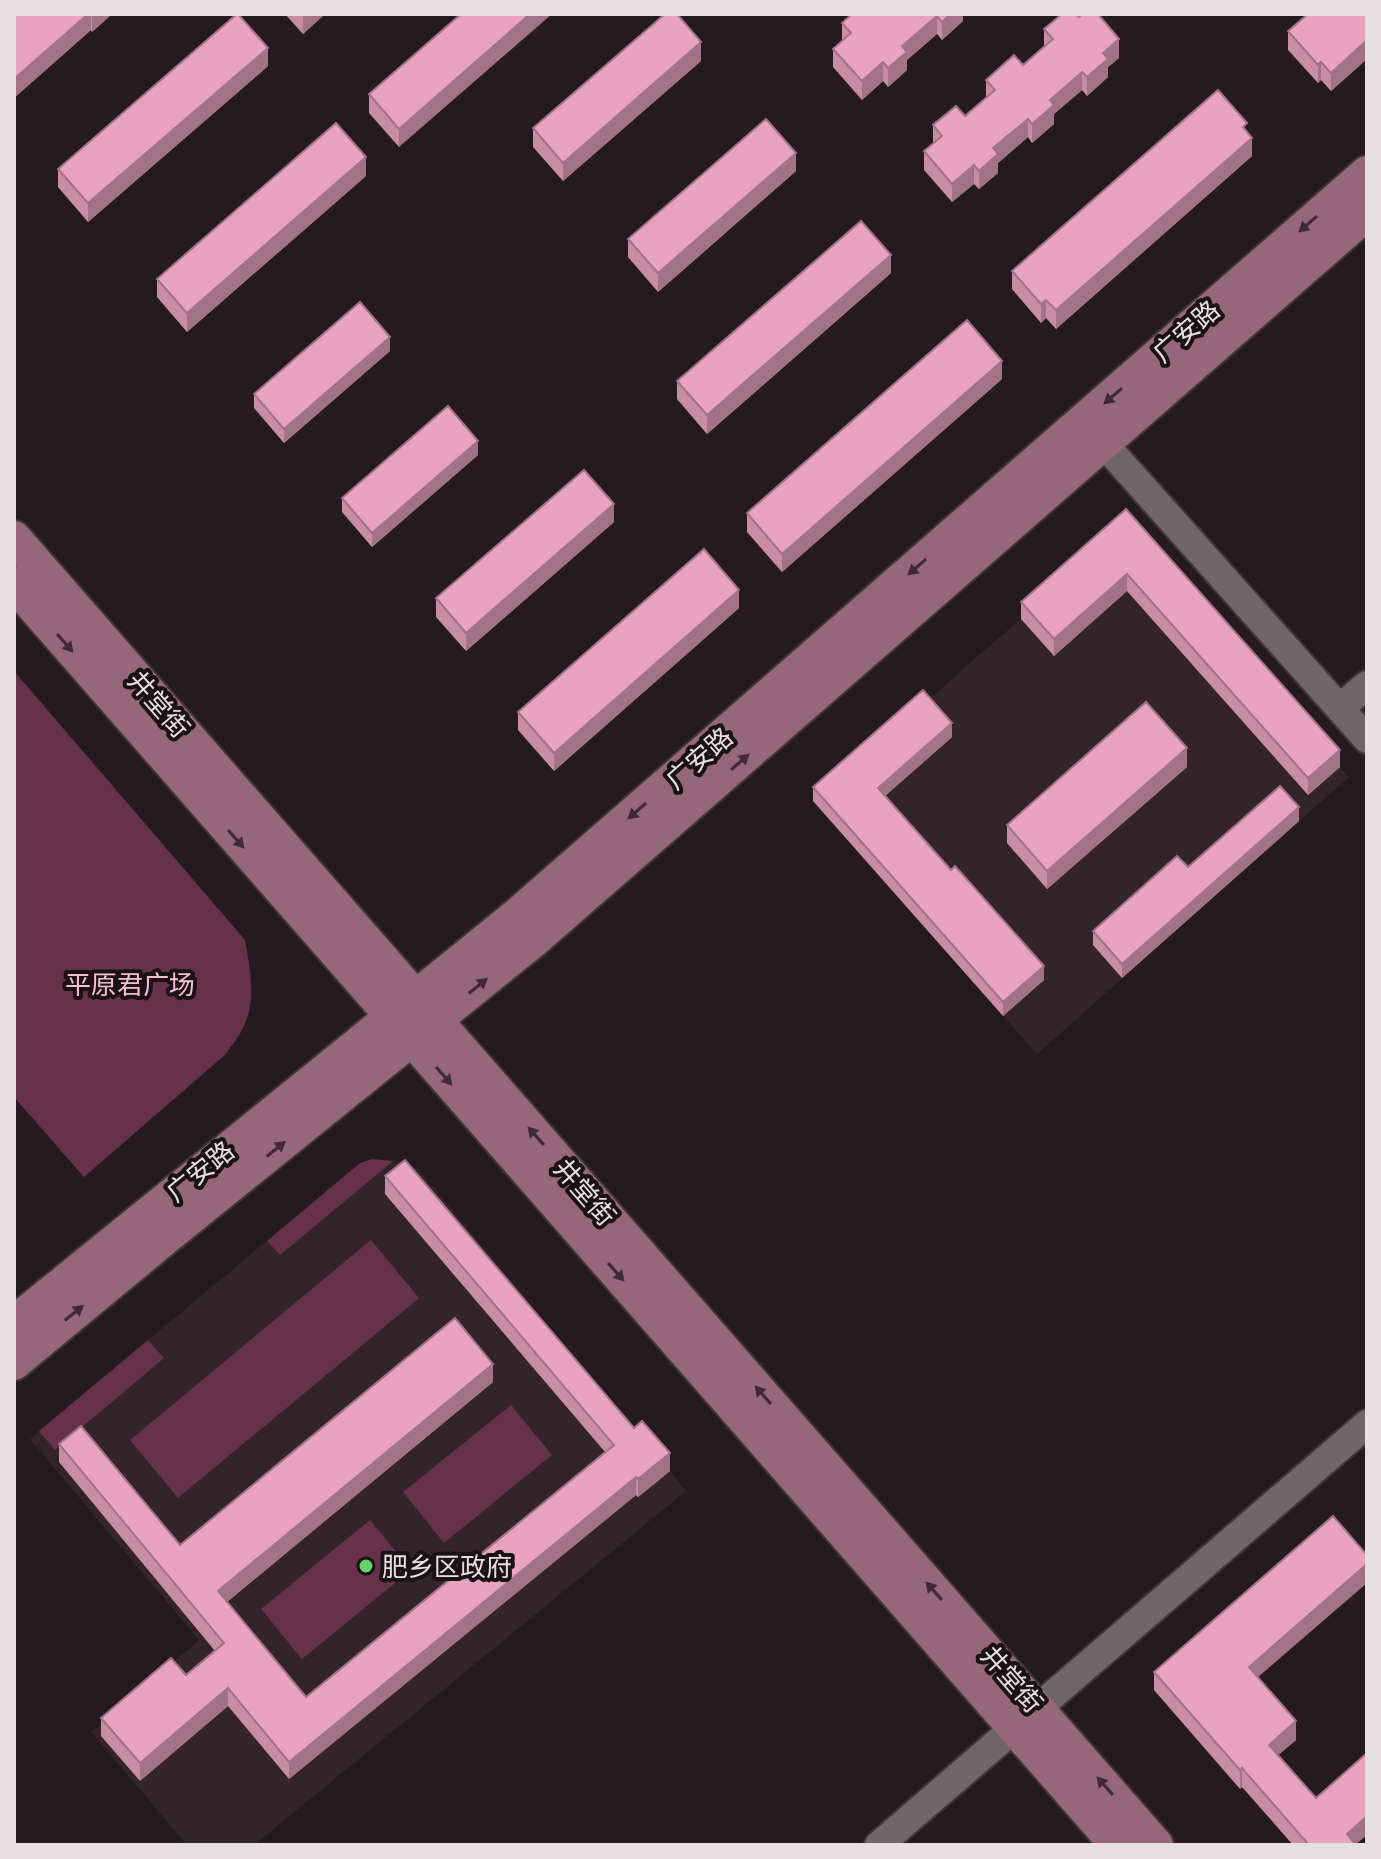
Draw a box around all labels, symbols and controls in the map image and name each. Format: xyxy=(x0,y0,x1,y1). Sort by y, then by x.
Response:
one-way arrow xyxy=(1299,215,1319,232)
street label: 广安路 xyxy=(1146,293,1226,369)
one-way arrow xyxy=(1103,386,1122,404)
one-way arrow xyxy=(908,557,927,575)
one-way arrow xyxy=(56,633,74,652)
street label: 井堂街 xyxy=(121,664,197,744)
street label: 广安路 xyxy=(659,720,739,796)
one-way arrow xyxy=(730,754,749,772)
one-way arrow xyxy=(627,802,646,820)
one-way arrow xyxy=(227,829,245,848)
park label: 平原君广场 xyxy=(65,968,195,1001)
one-way arrow xyxy=(468,978,488,995)
one-way arrow xyxy=(435,1067,453,1086)
one-way arrow xyxy=(528,1126,546,1145)
street label: 广安路 xyxy=(159,1134,241,1208)
one-way arrow xyxy=(266,1141,286,1158)
street label: 井堂街 xyxy=(547,1152,623,1232)
one-way arrow xyxy=(606,1263,624,1282)
one-way arrow xyxy=(64,1305,84,1322)
one-way arrow xyxy=(755,1385,772,1405)
place label: 肥乡区政府 xyxy=(382,1550,512,1583)
marker: 肥乡区政府 xyxy=(357,1557,375,1575)
one-way arrow xyxy=(926,1581,943,1601)
street label: 井堂街 xyxy=(974,1639,1050,1719)
one-way arrow xyxy=(1097,1777,1114,1797)

